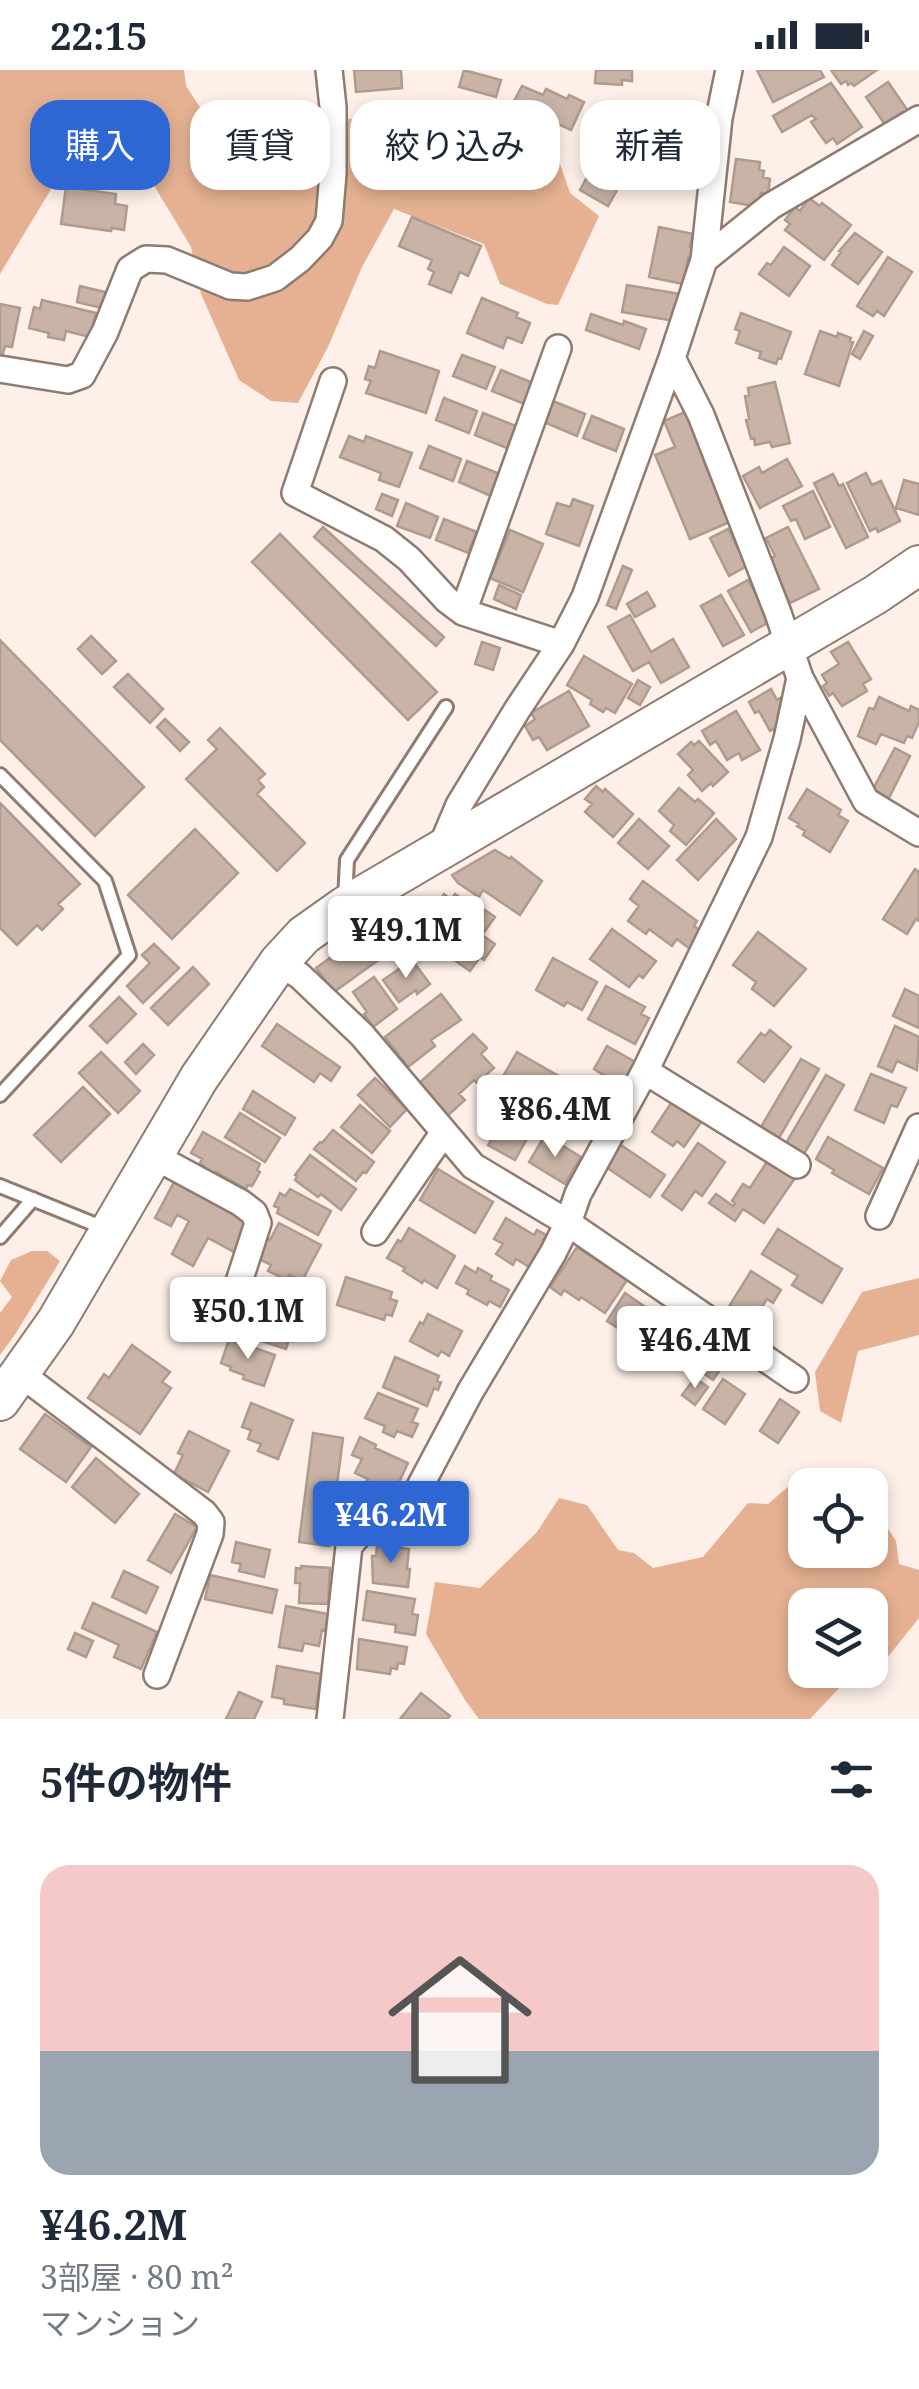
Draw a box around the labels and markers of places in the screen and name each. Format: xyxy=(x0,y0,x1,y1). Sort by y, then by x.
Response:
pin: ¥49.1M xyxy=(325,896,487,981)
pin: ¥86.4M xyxy=(474,1075,636,1160)
pin: ¥50.1M xyxy=(167,1277,329,1362)
pin: ¥46.4M xyxy=(614,1306,776,1391)
pin: ¥46.2M xyxy=(310,1481,472,1566)

